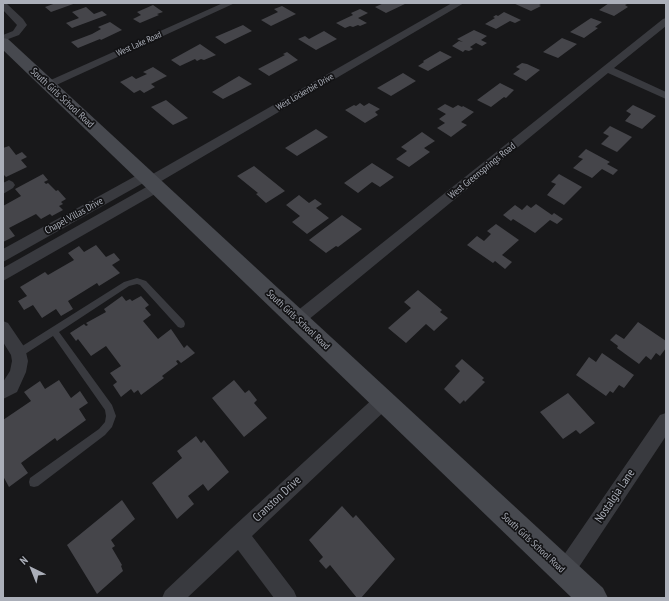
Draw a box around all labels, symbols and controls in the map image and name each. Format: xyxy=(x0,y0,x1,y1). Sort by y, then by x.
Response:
street label: West Lake Road xyxy=(115,29,163,59)
street label: South Girls School Road xyxy=(28,66,96,130)
street label: West Lockerbie Drive xyxy=(274,71,336,113)
street label: West Greensprings Road xyxy=(446,140,518,202)
street label: Chapel Villas Drive xyxy=(43,195,105,237)
street label: South Girls School Road xyxy=(264,288,332,352)
street label: Nostalgia Lane xyxy=(592,466,638,526)
street label: Cranston Drive xyxy=(250,473,304,525)
street label: South Girls School Road xyxy=(499,511,567,575)
north arrow xyxy=(12,549,52,589)
text: N xyxy=(17,553,31,567)

